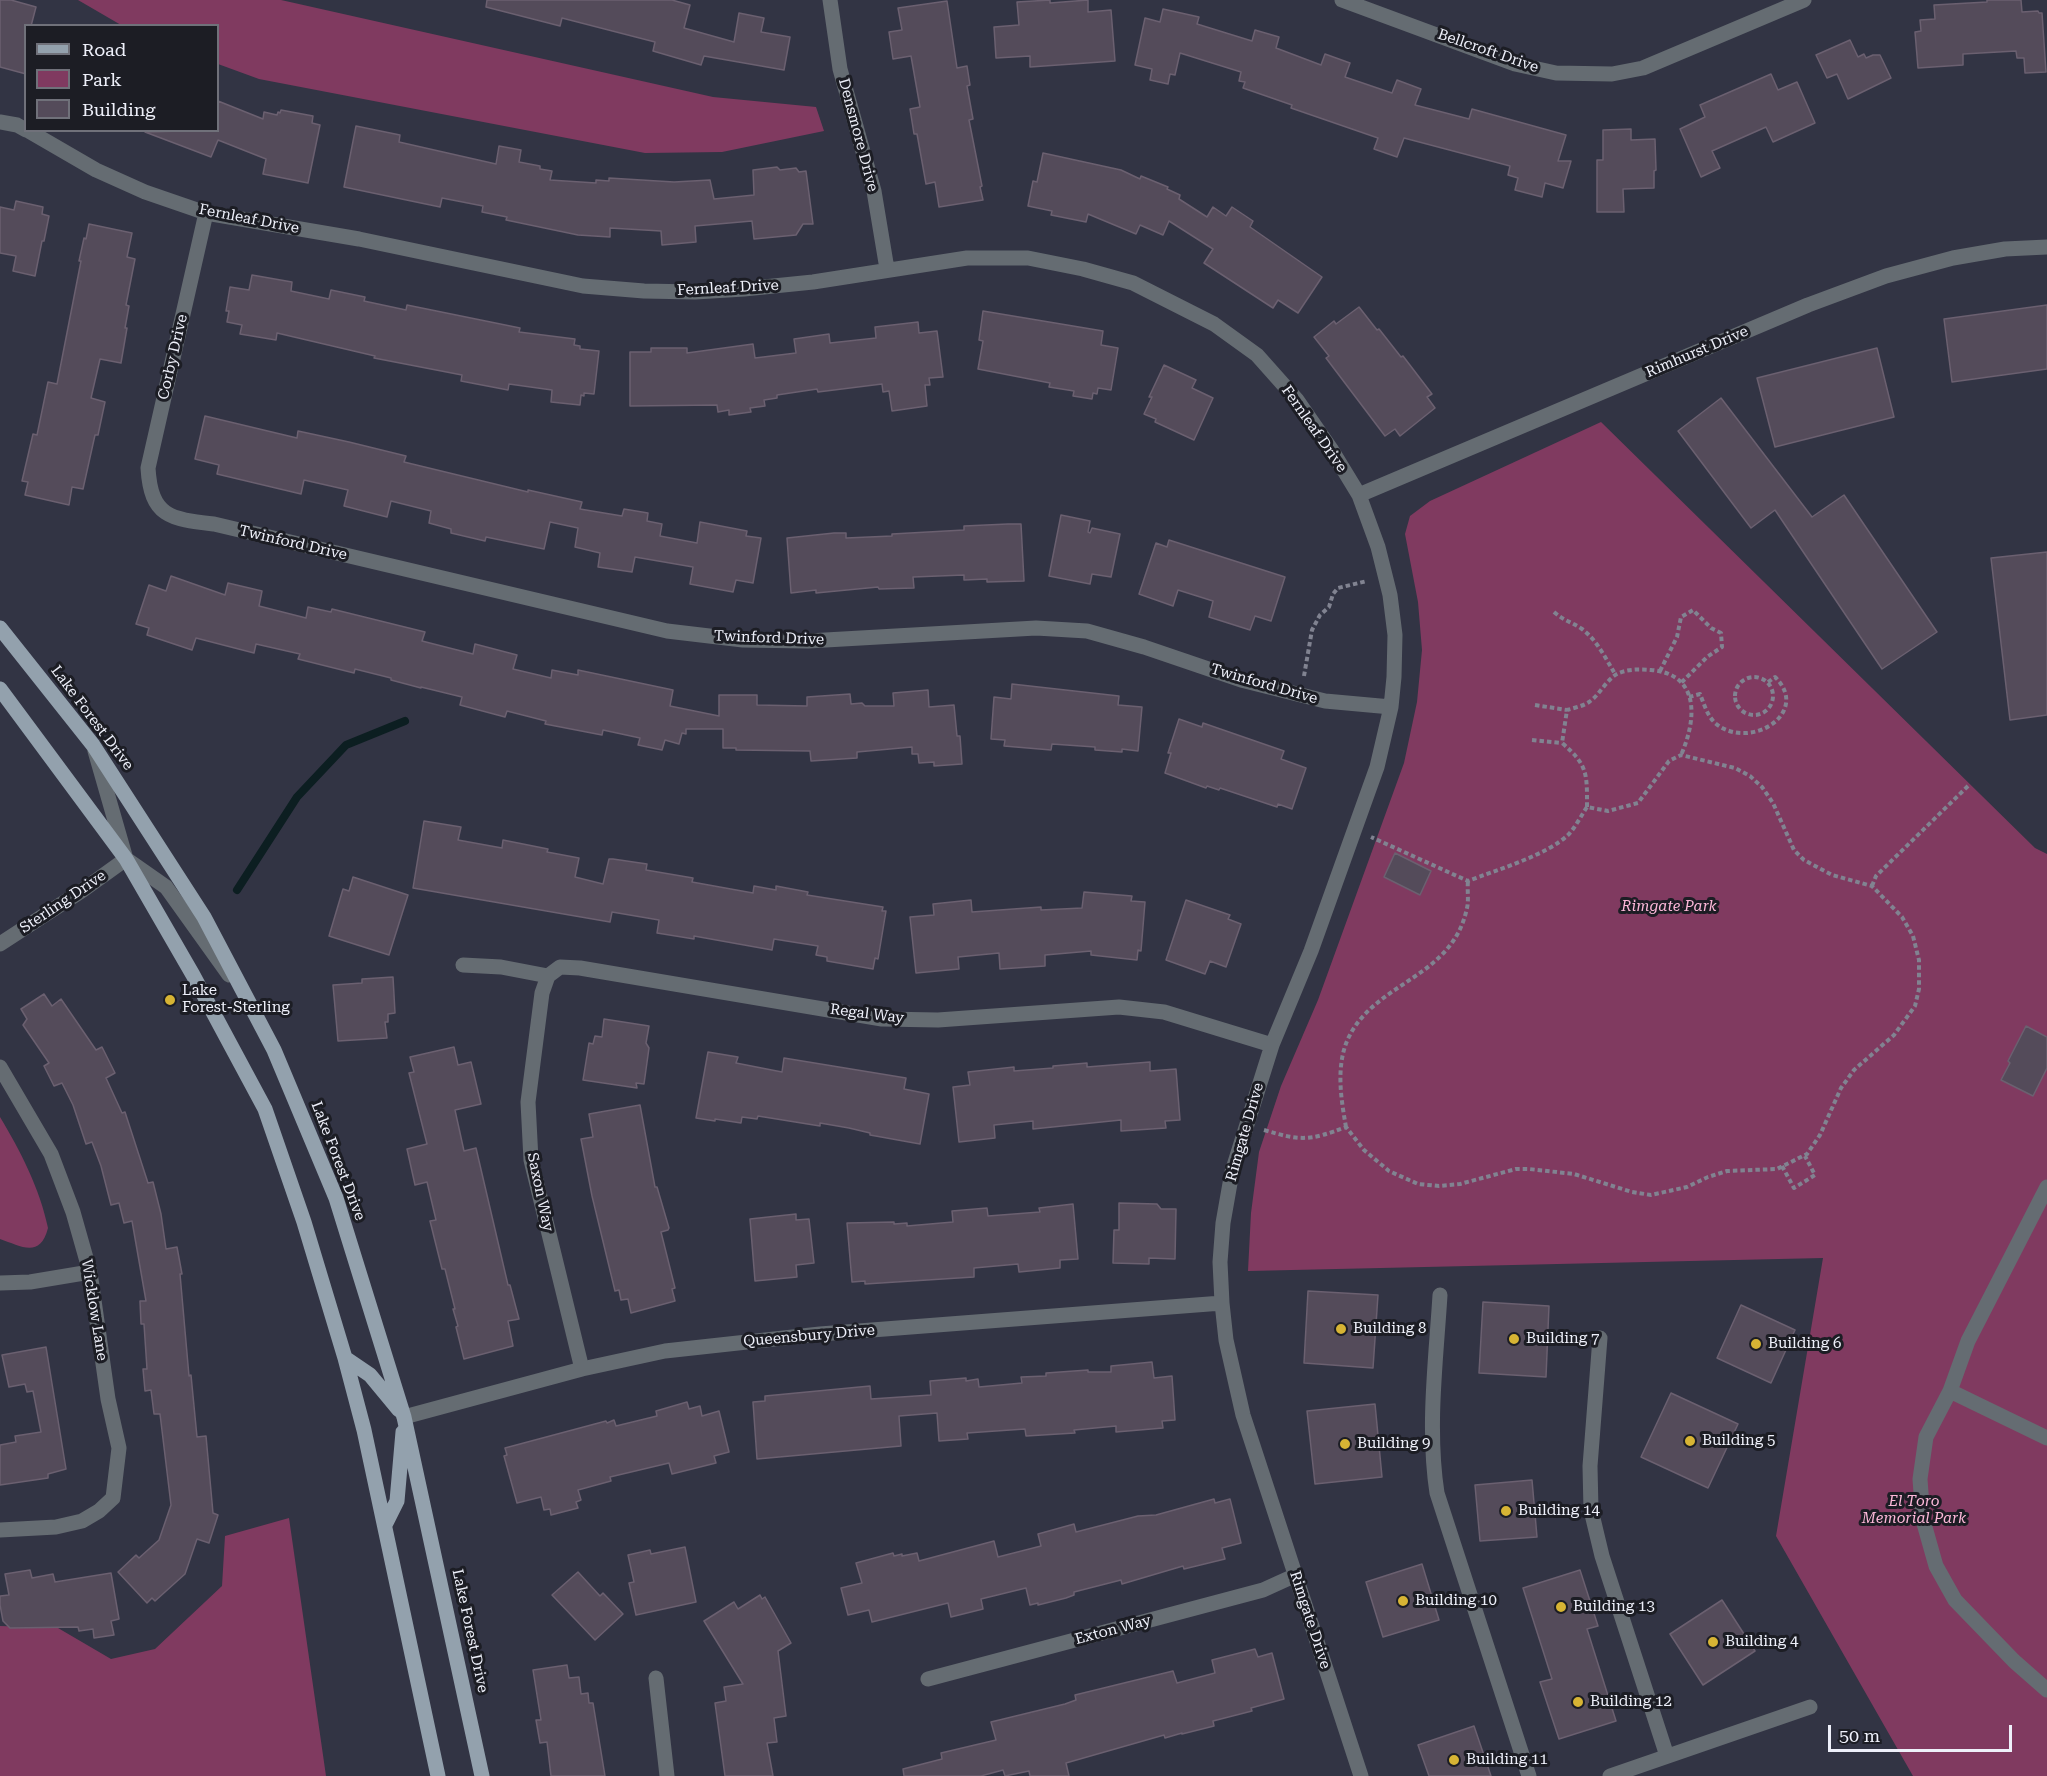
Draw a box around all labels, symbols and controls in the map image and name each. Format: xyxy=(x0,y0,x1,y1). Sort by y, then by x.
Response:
legend xyxy=(24,24,219,132)
street label: Bellcroft Drive xyxy=(1435,25,1541,77)
text: Road xyxy=(82,39,126,60)
text: Park xyxy=(82,69,122,90)
street label: Densmore Drive xyxy=(834,76,882,194)
text: Building xyxy=(82,99,156,120)
street label: Fernleaf Drive xyxy=(197,200,301,238)
street label: Fernleaf Drive xyxy=(677,276,779,300)
street label: Corby Drive xyxy=(154,312,192,402)
street label: Rimhurst Drive xyxy=(1643,322,1751,382)
street label: Fernleaf Drive xyxy=(1277,382,1351,476)
street label: Twinford Drive xyxy=(237,522,349,564)
street label: Twinford Drive xyxy=(713,627,825,649)
street label: Twinford Drive xyxy=(1208,660,1320,708)
street label: Lake Forest Drive xyxy=(47,662,137,774)
street label: Sterling Drive xyxy=(17,867,109,937)
park label: Rimgate Park xyxy=(1621,898,1717,916)
place label: Lake Forest-Sterling xyxy=(182,982,290,1017)
marker: Lake Forest-Sterling xyxy=(163,993,177,1007)
street label: Regal Way xyxy=(829,1001,905,1027)
street label: Rimgate Drive xyxy=(1222,1081,1268,1183)
street label: Lake Forest Drive xyxy=(307,1099,369,1223)
street label: Saxon Way xyxy=(523,1151,557,1233)
street label: Wicklow Lane xyxy=(77,1258,111,1362)
place label: Building 8 xyxy=(1353,1320,1426,1338)
street label: Queensbury Drive xyxy=(742,1321,876,1351)
marker: Building 8 xyxy=(1334,1322,1348,1336)
place label: Building 7 xyxy=(1526,1330,1599,1348)
marker: Building 7 xyxy=(1507,1332,1521,1346)
place label: Building 6 xyxy=(1768,1335,1841,1353)
marker: Building 6 xyxy=(1749,1337,1763,1351)
place label: Building 5 xyxy=(1702,1432,1775,1450)
marker: Building 5 xyxy=(1683,1434,1697,1448)
place label: Building 9 xyxy=(1357,1435,1430,1453)
marker: Building 9 xyxy=(1338,1437,1352,1451)
park label: El Toro Memorial Park xyxy=(1862,1493,1966,1528)
place label: Building 14 xyxy=(1518,1502,1600,1520)
marker: Building 14 xyxy=(1499,1504,1513,1518)
street label: Lake Forest Drive xyxy=(448,1567,492,1695)
street label: Rimgate Drive xyxy=(1286,1569,1334,1671)
place label: Building 10 xyxy=(1415,1592,1497,1610)
marker: Building 10 xyxy=(1396,1594,1410,1608)
place label: Building 13 xyxy=(1573,1598,1655,1616)
marker: Building 13 xyxy=(1554,1600,1568,1614)
street label: Exton Way xyxy=(1073,1611,1153,1649)
place label: Building 4 xyxy=(1725,1633,1798,1651)
marker: Building 4 xyxy=(1706,1635,1720,1649)
place label: Building 12 xyxy=(1590,1693,1672,1711)
marker: Building 12 xyxy=(1571,1695,1585,1709)
scale bar xyxy=(1831,1713,2016,1751)
text: 50 m xyxy=(1839,1725,1880,1746)
place label: Building 11 xyxy=(1466,1751,1548,1769)
marker: Building 11 xyxy=(1447,1753,1461,1767)

